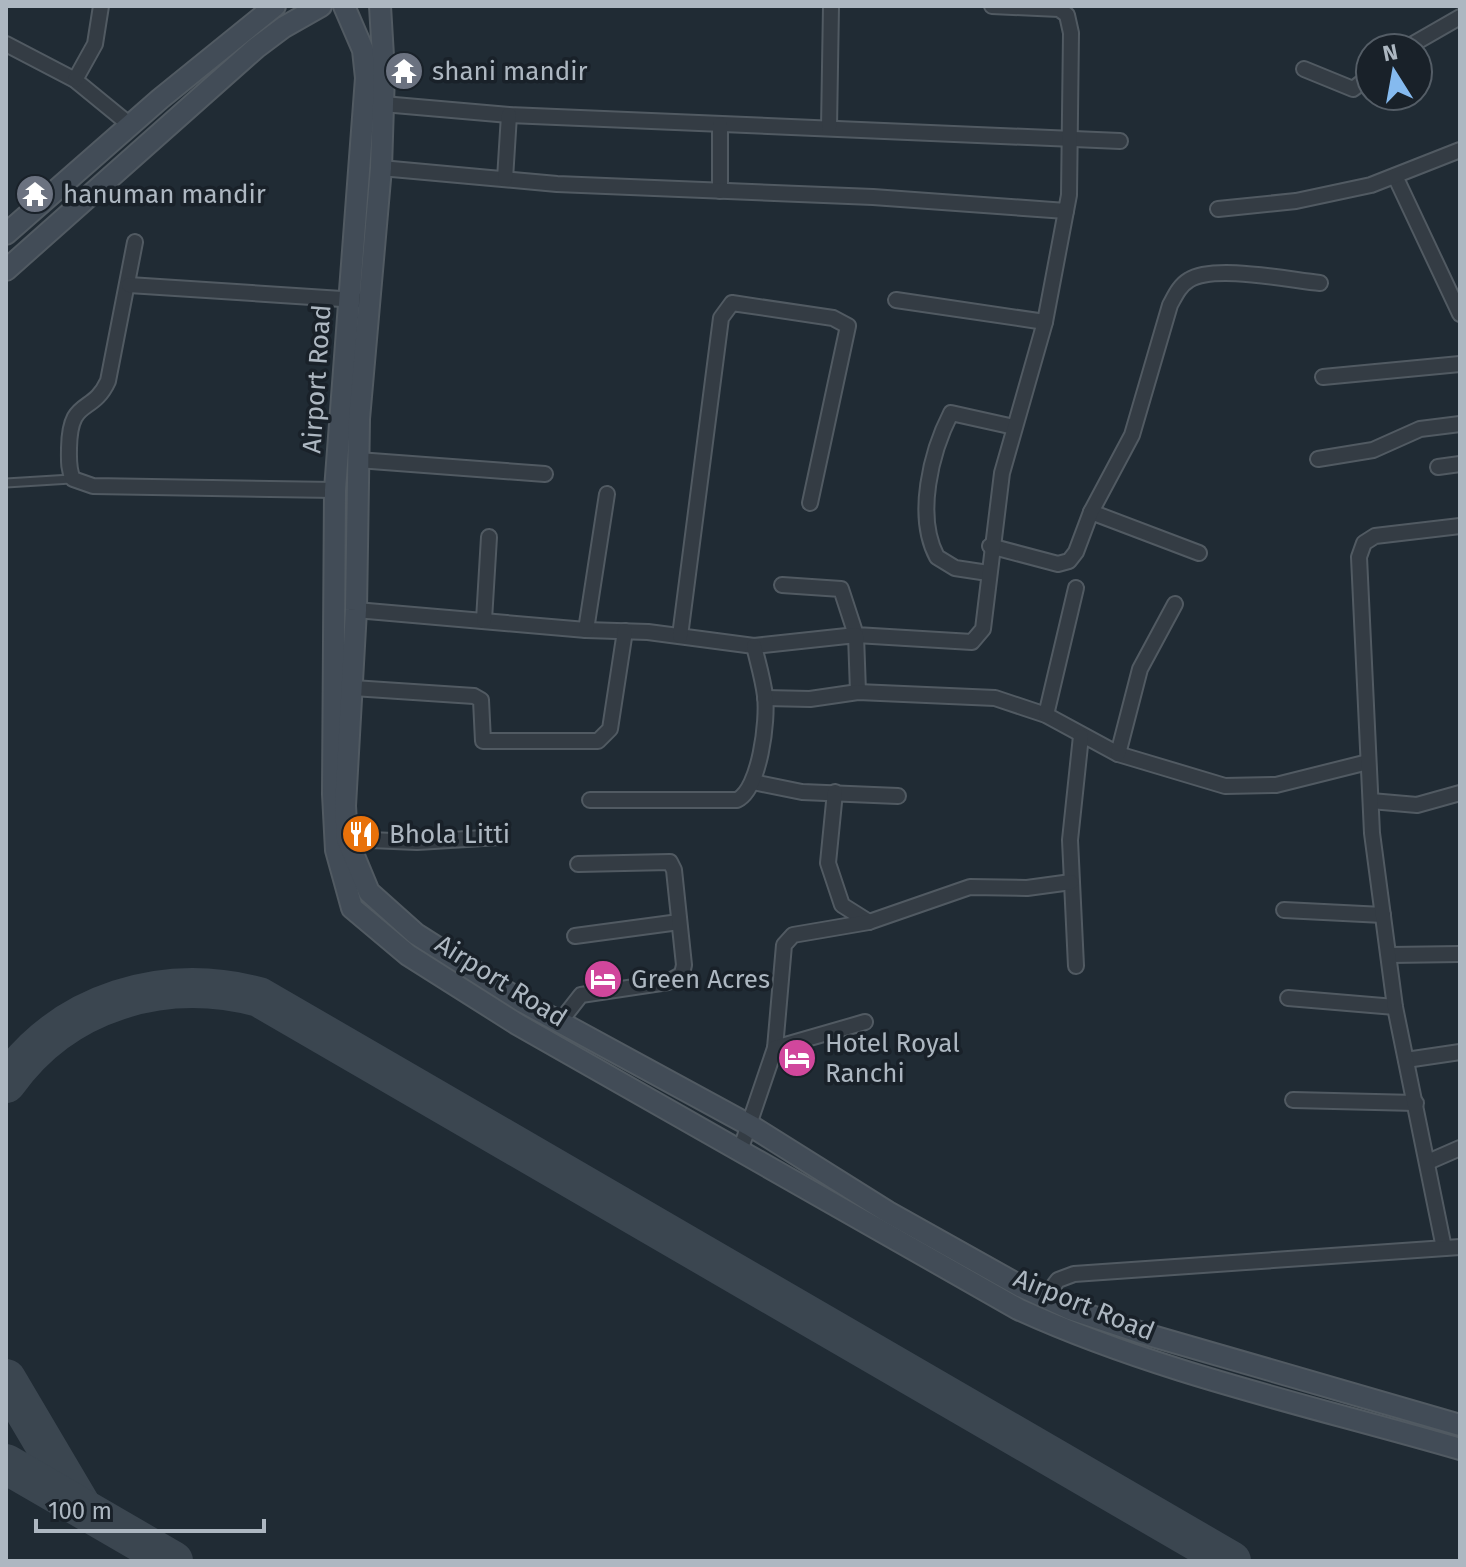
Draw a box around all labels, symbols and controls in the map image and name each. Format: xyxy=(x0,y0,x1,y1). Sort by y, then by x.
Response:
north arrow xyxy=(1354,32,1434,112)
text: N xyxy=(1381,38,1400,68)
temple icon: shani mandir xyxy=(383,50,425,92)
place label: shani mandir xyxy=(432,56,588,87)
temple icon: hanuman mandir xyxy=(14,173,56,215)
place label: hanuman mandir xyxy=(63,179,266,210)
street label: Airport Road xyxy=(296,304,338,454)
restaurant icon: Bhola Litti xyxy=(340,813,382,855)
place label: Bhola Litti xyxy=(389,819,510,850)
street label: Airport Road xyxy=(430,928,572,1034)
hotel icon: Green Acres xyxy=(582,958,624,1000)
place label: Green Acres xyxy=(631,964,770,995)
place label: Hotel Royal Ranchi xyxy=(825,1028,960,1089)
hotel icon: Hotel Royal Ranchi xyxy=(776,1037,818,1079)
street label: Airport Road xyxy=(1009,1263,1159,1347)
scale bar xyxy=(36,1483,264,1533)
text: 100 m xyxy=(48,1497,112,1525)

